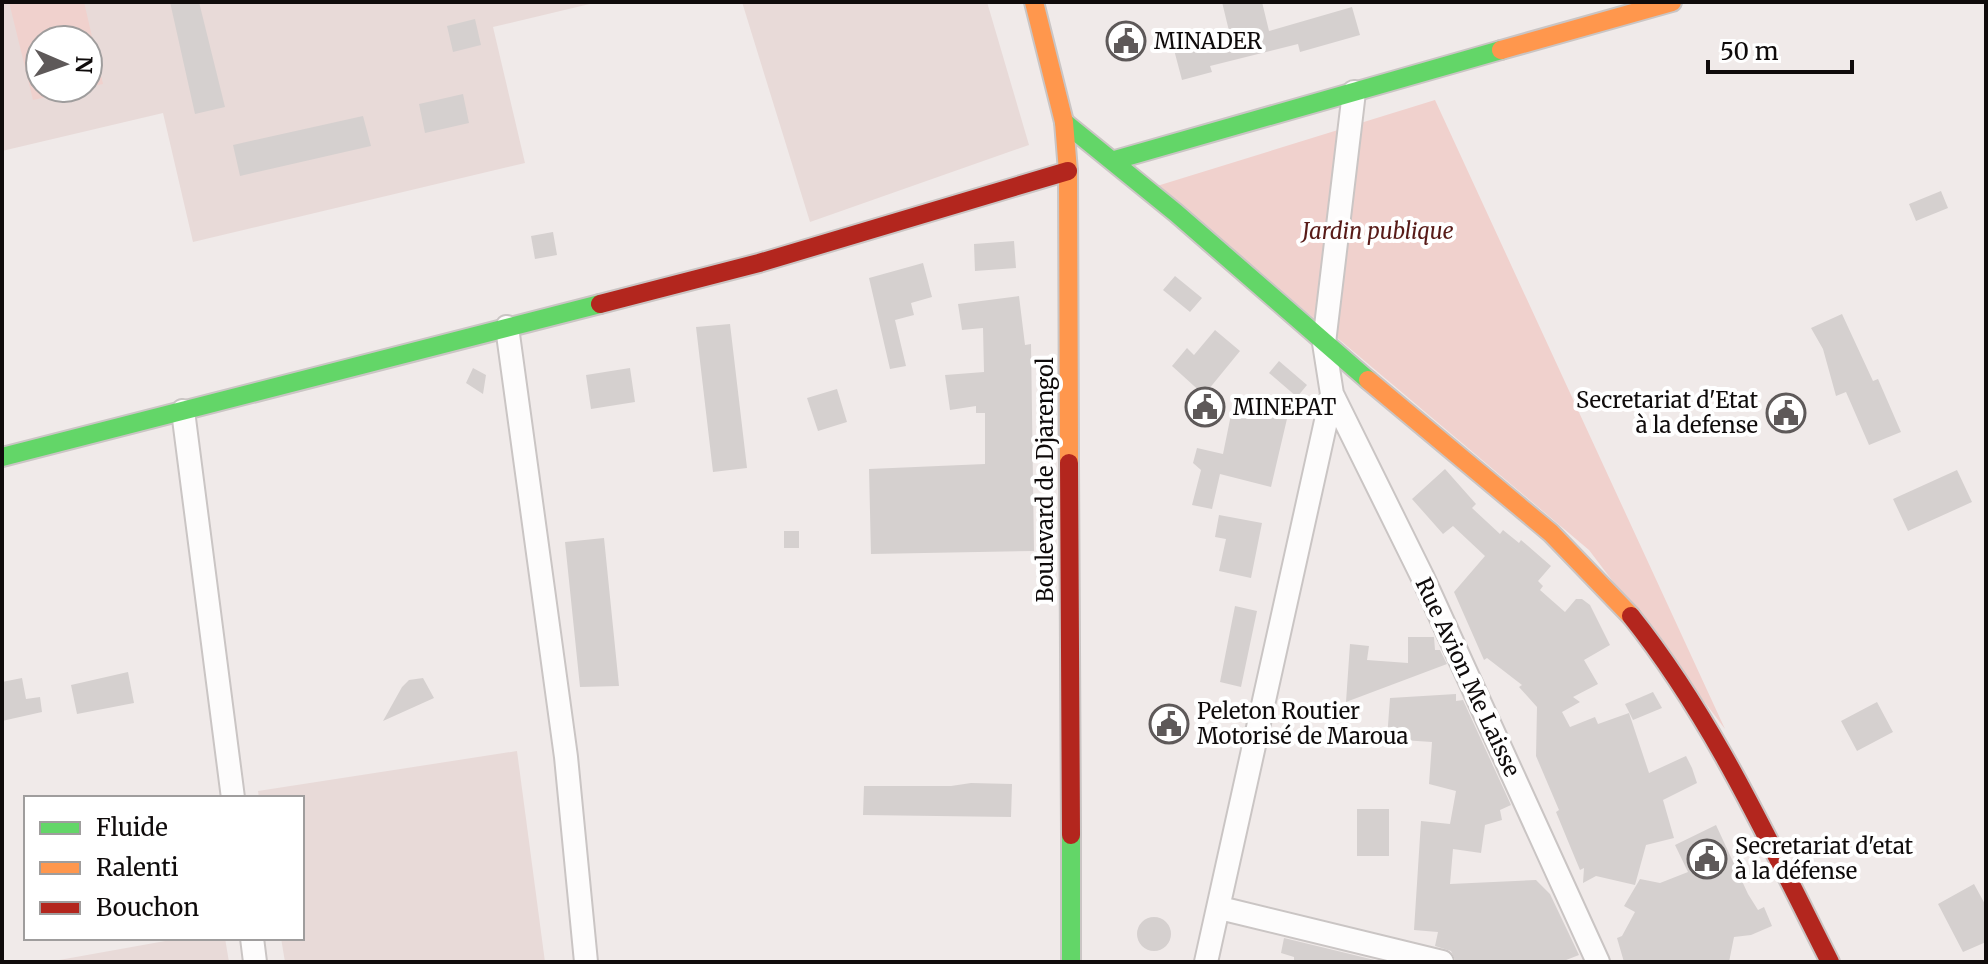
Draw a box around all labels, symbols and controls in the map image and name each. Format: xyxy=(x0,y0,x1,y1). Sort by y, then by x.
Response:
public building icon: MINADER xyxy=(1105,20,1147,62)
north arrow xyxy=(24,24,104,104)
scale bar xyxy=(1708,24,1852,74)
place label: MINADER xyxy=(1154,27,1262,55)
text: 50 m xyxy=(1720,36,1779,67)
text: N xyxy=(70,56,98,74)
park label: Jardin publique xyxy=(1300,217,1454,245)
street label: Boulevard de Djarengol xyxy=(1031,357,1059,603)
public building icon: MINEPAT xyxy=(1184,386,1226,428)
place label: Secretariat d'Etat à la defense xyxy=(1576,386,1758,439)
public building icon: Secretariat d'Etat à la defense xyxy=(1765,392,1807,434)
place label: MINEPAT xyxy=(1233,393,1336,421)
street label: Rue Avion Me Laisse xyxy=(1410,573,1526,781)
place label: Peleton Routier Motorisé de Maroua xyxy=(1197,697,1409,750)
public building icon: Peleton Routier Motorisé de Maroua xyxy=(1148,703,1190,745)
legend xyxy=(24,796,304,940)
text: Fluide xyxy=(96,812,168,843)
place label: Secretariat d'etat à la défense xyxy=(1735,832,1914,885)
public building icon: Secretariat d'etat à la défense xyxy=(1686,838,1728,880)
text: Ralenti xyxy=(96,852,179,883)
text: Bouchon xyxy=(96,892,199,923)

